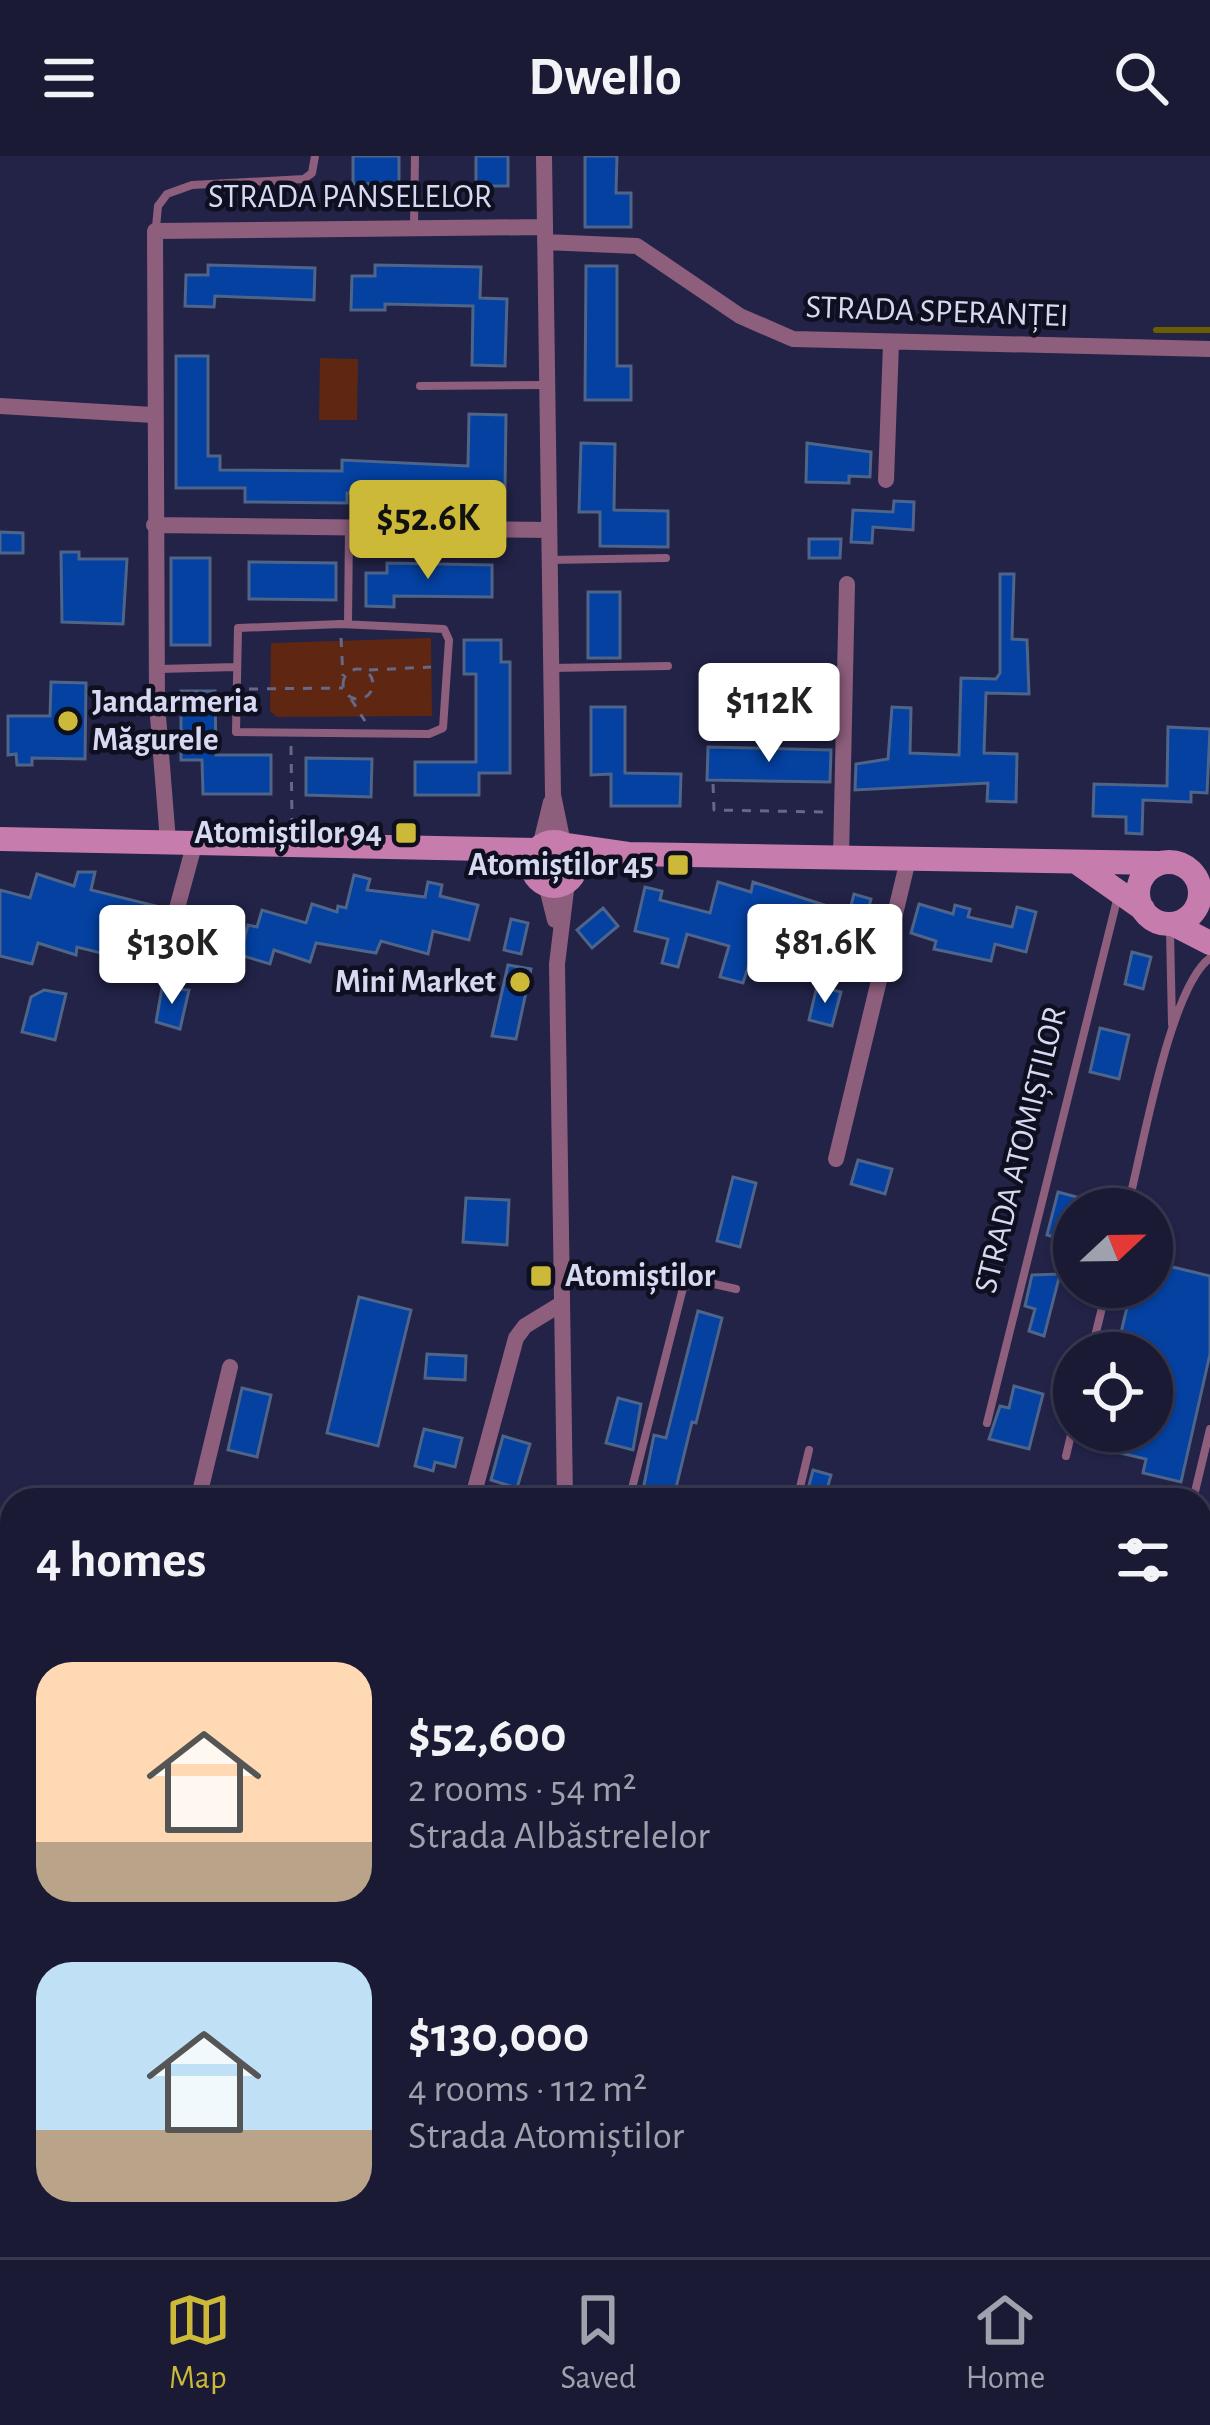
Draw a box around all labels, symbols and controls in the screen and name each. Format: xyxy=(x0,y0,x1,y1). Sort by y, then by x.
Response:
icon: menu xyxy=(36,45,102,111)
icon: search xyxy=(1108,45,1174,111)
text: Dwello xyxy=(528,51,682,105)
street label: STRADA PANSELELOR xyxy=(208,181,492,214)
street label: STRADA SPERANȚEI xyxy=(805,291,1069,335)
pin: $52.6K xyxy=(330,480,526,582)
text: $52.6K xyxy=(376,499,480,538)
pin: $112K xyxy=(685,663,853,765)
text: $112K xyxy=(726,682,812,721)
place label: Jandarmeria Măgurele xyxy=(92,686,258,757)
marker: Jandarmeria Măgurele xyxy=(55,708,81,734)
place label: Atomiștilor 94 xyxy=(194,817,382,852)
marker: Atomiștilor 94 xyxy=(393,820,419,846)
place label: Atomiștilor 45 xyxy=(468,849,654,884)
marker: Atomiștilor 45 xyxy=(665,852,691,878)
pin: $81.6K xyxy=(727,904,923,1006)
pin: $130K xyxy=(88,905,256,1007)
text: $81.6K xyxy=(774,923,876,962)
text: $130K xyxy=(126,924,218,963)
place label: Mini Market xyxy=(335,966,496,999)
marker: Mini Market xyxy=(507,969,533,995)
street label: STRADA ATOMIȘTILOR xyxy=(969,1003,1074,1297)
north arrow xyxy=(1053,1188,1173,1308)
map controls xyxy=(1053,1188,1173,1452)
place label: Atomiștilor xyxy=(565,1260,716,1295)
marker: Atomiștilor xyxy=(528,1263,554,1289)
button: locate xyxy=(1053,1332,1173,1452)
icon: filters xyxy=(1110,1527,1176,1593)
text: 4 homes xyxy=(36,1535,206,1586)
icon: home xyxy=(132,1710,276,1854)
text: $52,600 xyxy=(408,1710,566,1761)
text: 2 rooms · 54 m² xyxy=(408,1770,636,1809)
text: Strada Albăstrelelor xyxy=(408,1817,710,1856)
icon: home xyxy=(132,2010,276,2154)
text: $130,000 xyxy=(408,2010,589,2061)
text: 4 rooms · 112 m² xyxy=(408,2070,647,2109)
text: Strada Atomiștilor xyxy=(408,2117,684,2156)
tab: Map xyxy=(165,2287,231,2399)
tab: Saved xyxy=(561,2287,636,2399)
tab: Home xyxy=(966,2287,1045,2399)

